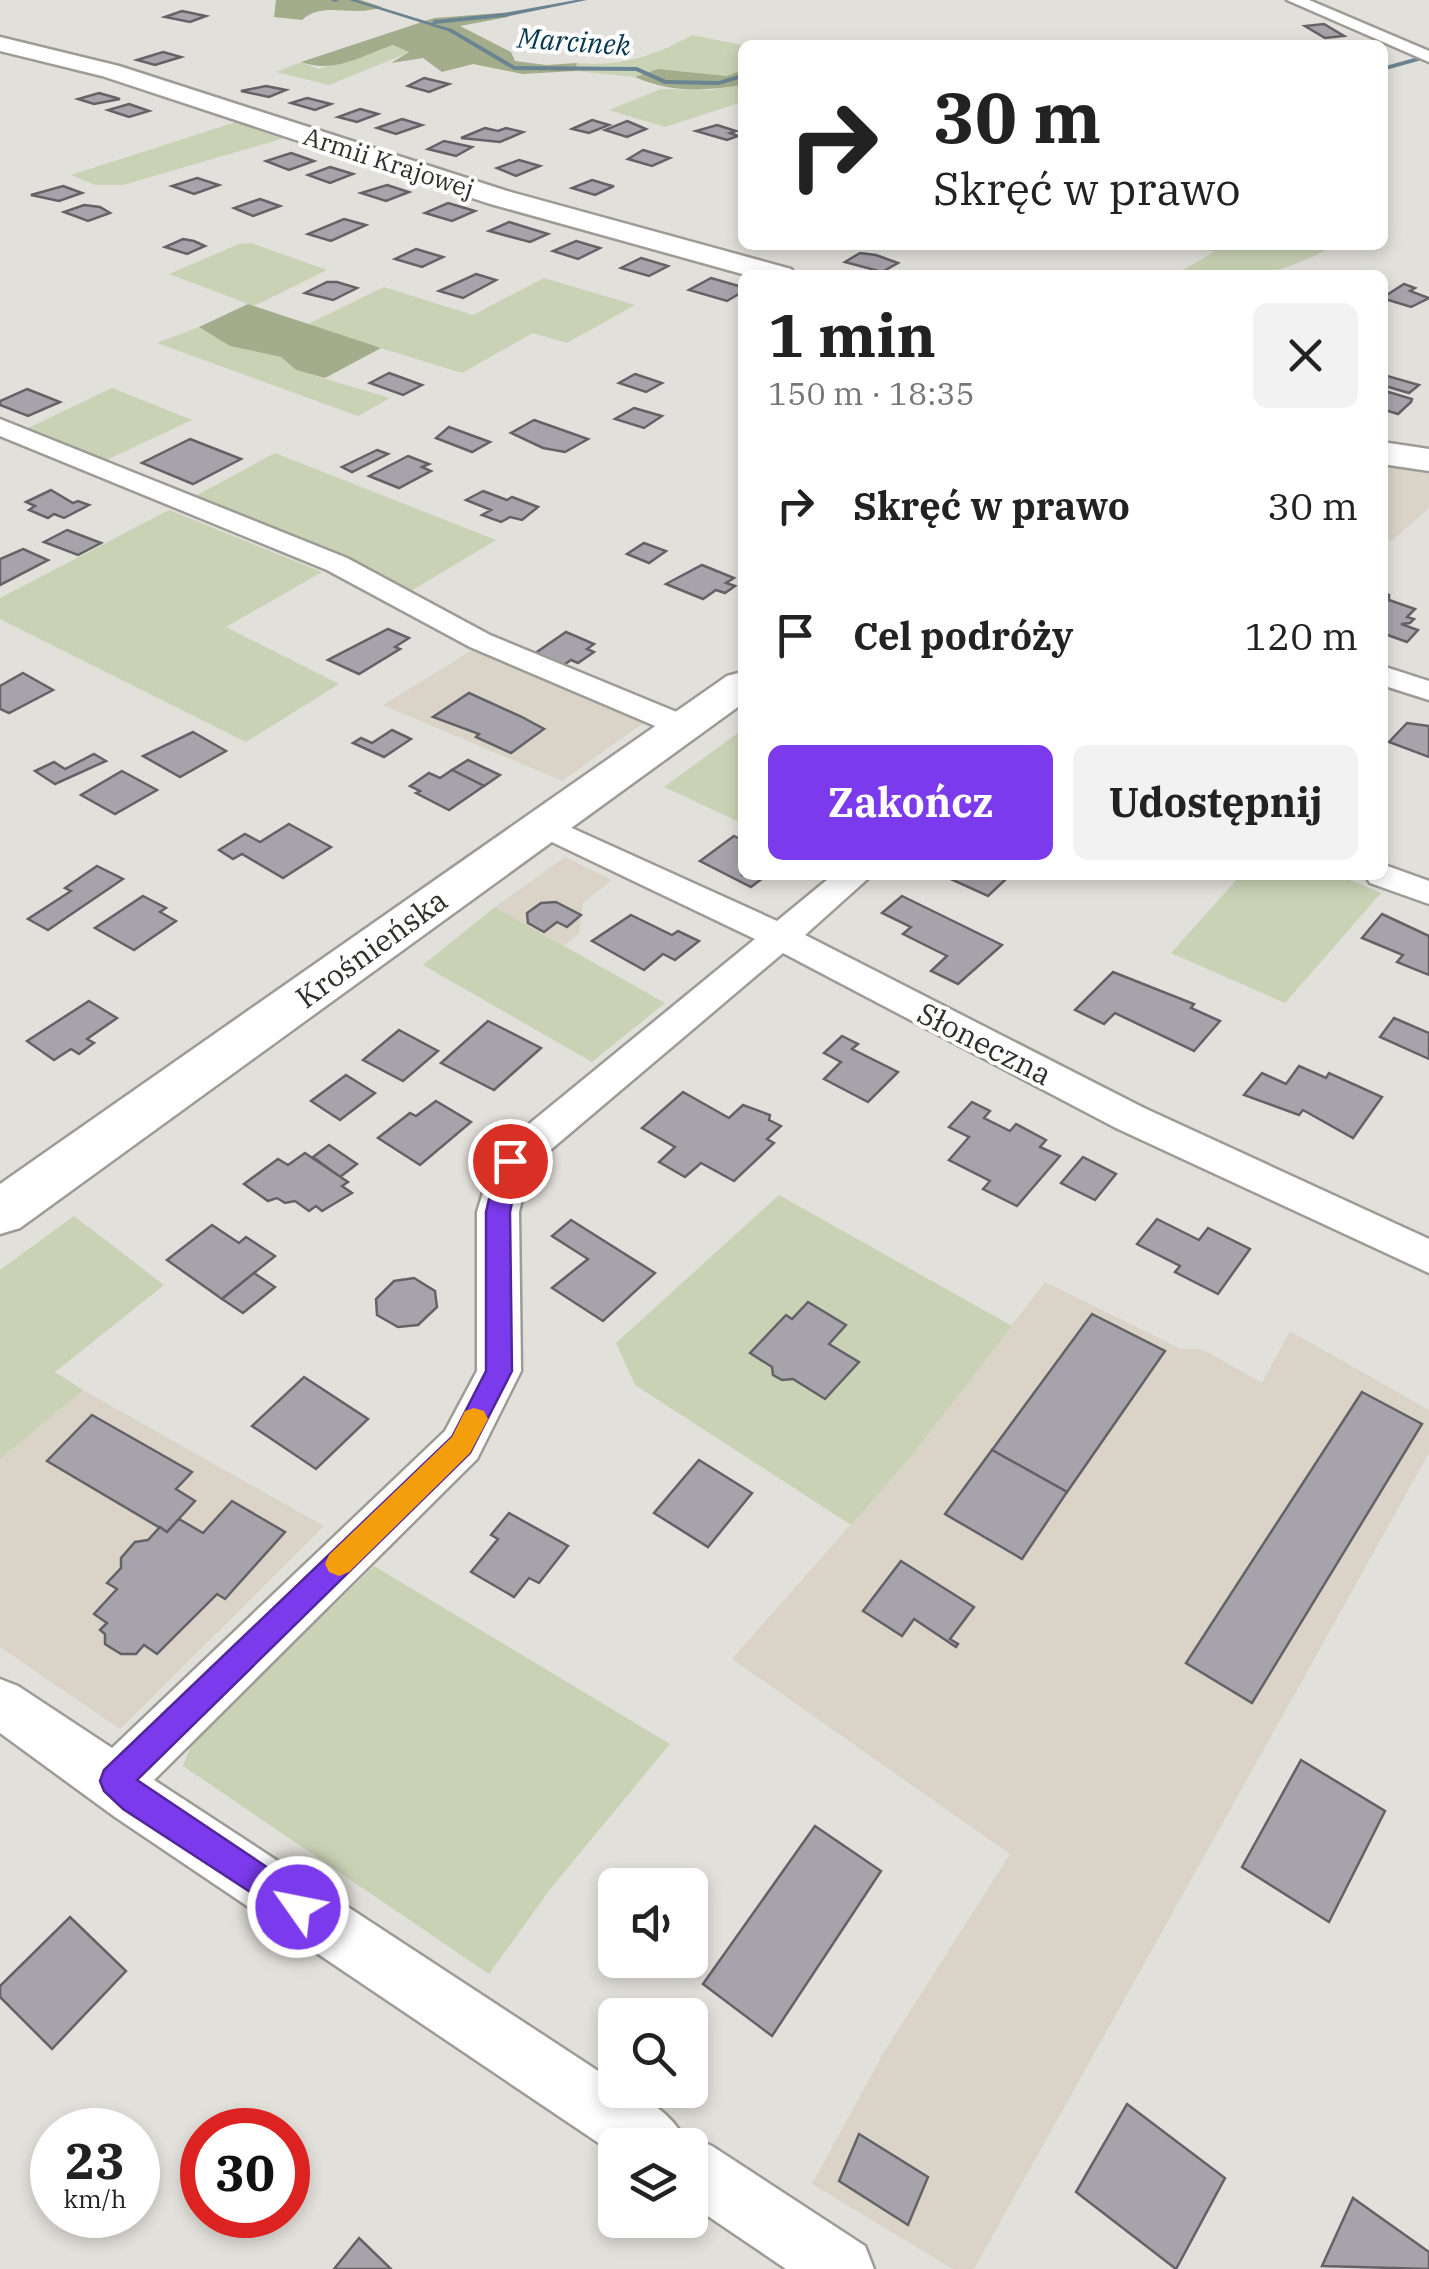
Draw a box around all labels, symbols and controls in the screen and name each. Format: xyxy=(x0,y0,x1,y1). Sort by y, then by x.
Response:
water label: Marcinek xyxy=(515,19,632,63)
text: 30 m xyxy=(933,71,1101,162)
icon: right xyxy=(768,80,898,210)
street label: Armii Krajowej xyxy=(300,119,478,205)
text: Skręć w prawo xyxy=(933,159,1241,217)
text: 1 min xyxy=(768,295,936,374)
button: close xyxy=(1253,303,1358,408)
text: 150 m · 18:35 xyxy=(768,372,975,414)
icon: right xyxy=(768,478,823,533)
text: Skręć w prawo xyxy=(853,481,1130,530)
text: 30 m xyxy=(1267,481,1358,530)
icon: arrive xyxy=(768,608,823,663)
text: Cel podróży xyxy=(853,611,1073,660)
text: 120 m xyxy=(1245,611,1358,660)
button: Zakończ xyxy=(768,745,1053,860)
button: Udostępnij xyxy=(1073,745,1358,860)
street label: Krośnieńska xyxy=(287,880,455,1016)
street label: Słoneczna xyxy=(911,993,1059,1093)
pin xyxy=(468,1119,553,1204)
icon: arrive xyxy=(483,1134,538,1189)
position arrow xyxy=(246,1855,350,1959)
map controls xyxy=(598,1868,708,2238)
button: sound xyxy=(598,1868,708,1978)
button: search xyxy=(598,1998,708,2108)
speed limit sign: 30 xyxy=(180,2108,310,2238)
text: 23 xyxy=(65,2128,125,2193)
button: layers xyxy=(598,2128,708,2238)
text: km/h xyxy=(63,2182,127,2215)

